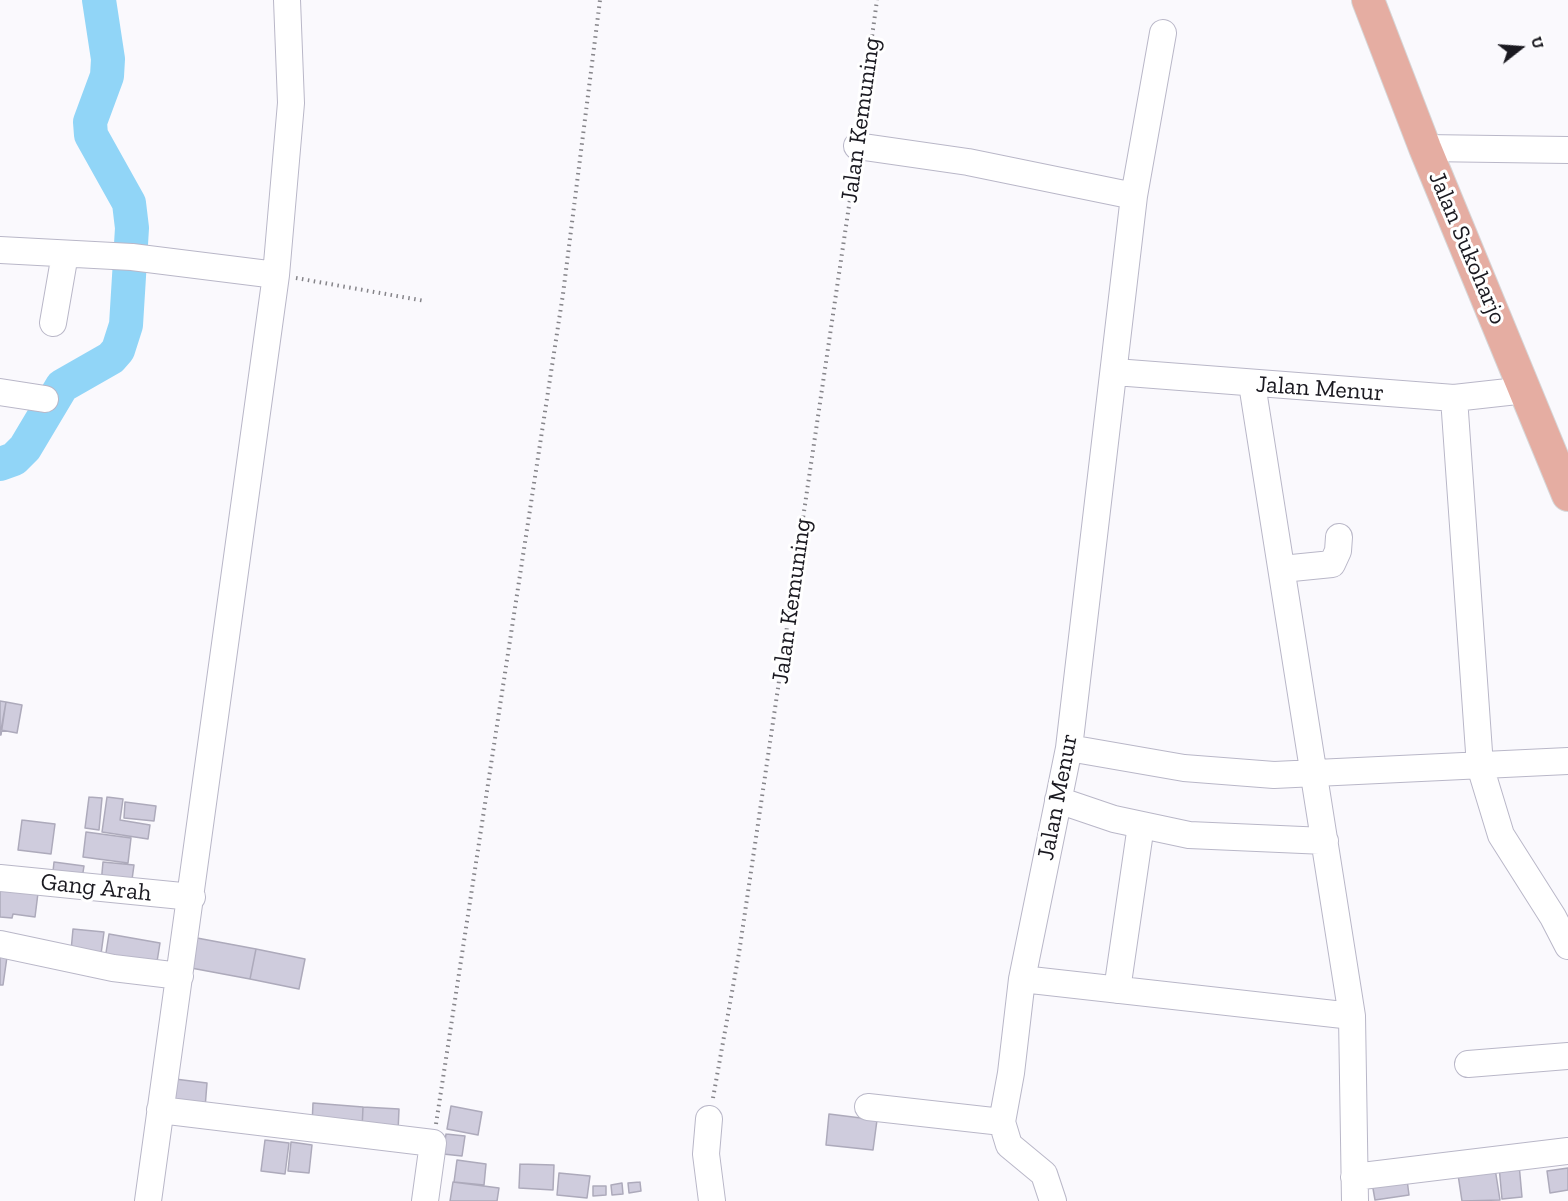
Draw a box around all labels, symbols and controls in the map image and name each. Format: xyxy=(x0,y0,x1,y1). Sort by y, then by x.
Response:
north arrow xyxy=(1490,18,1550,78)
text: U xyxy=(1527,34,1548,51)
street label: Jalan Kemuning xyxy=(835,35,887,205)
street label: Jalan Sukoharjo xyxy=(1422,167,1512,329)
street label: Jalan Menur xyxy=(1255,370,1385,408)
street label: Jalan Kemuning xyxy=(766,516,818,686)
street label: Jalan Menur xyxy=(1032,731,1084,863)
street label: Gang Arah xyxy=(39,868,153,908)

